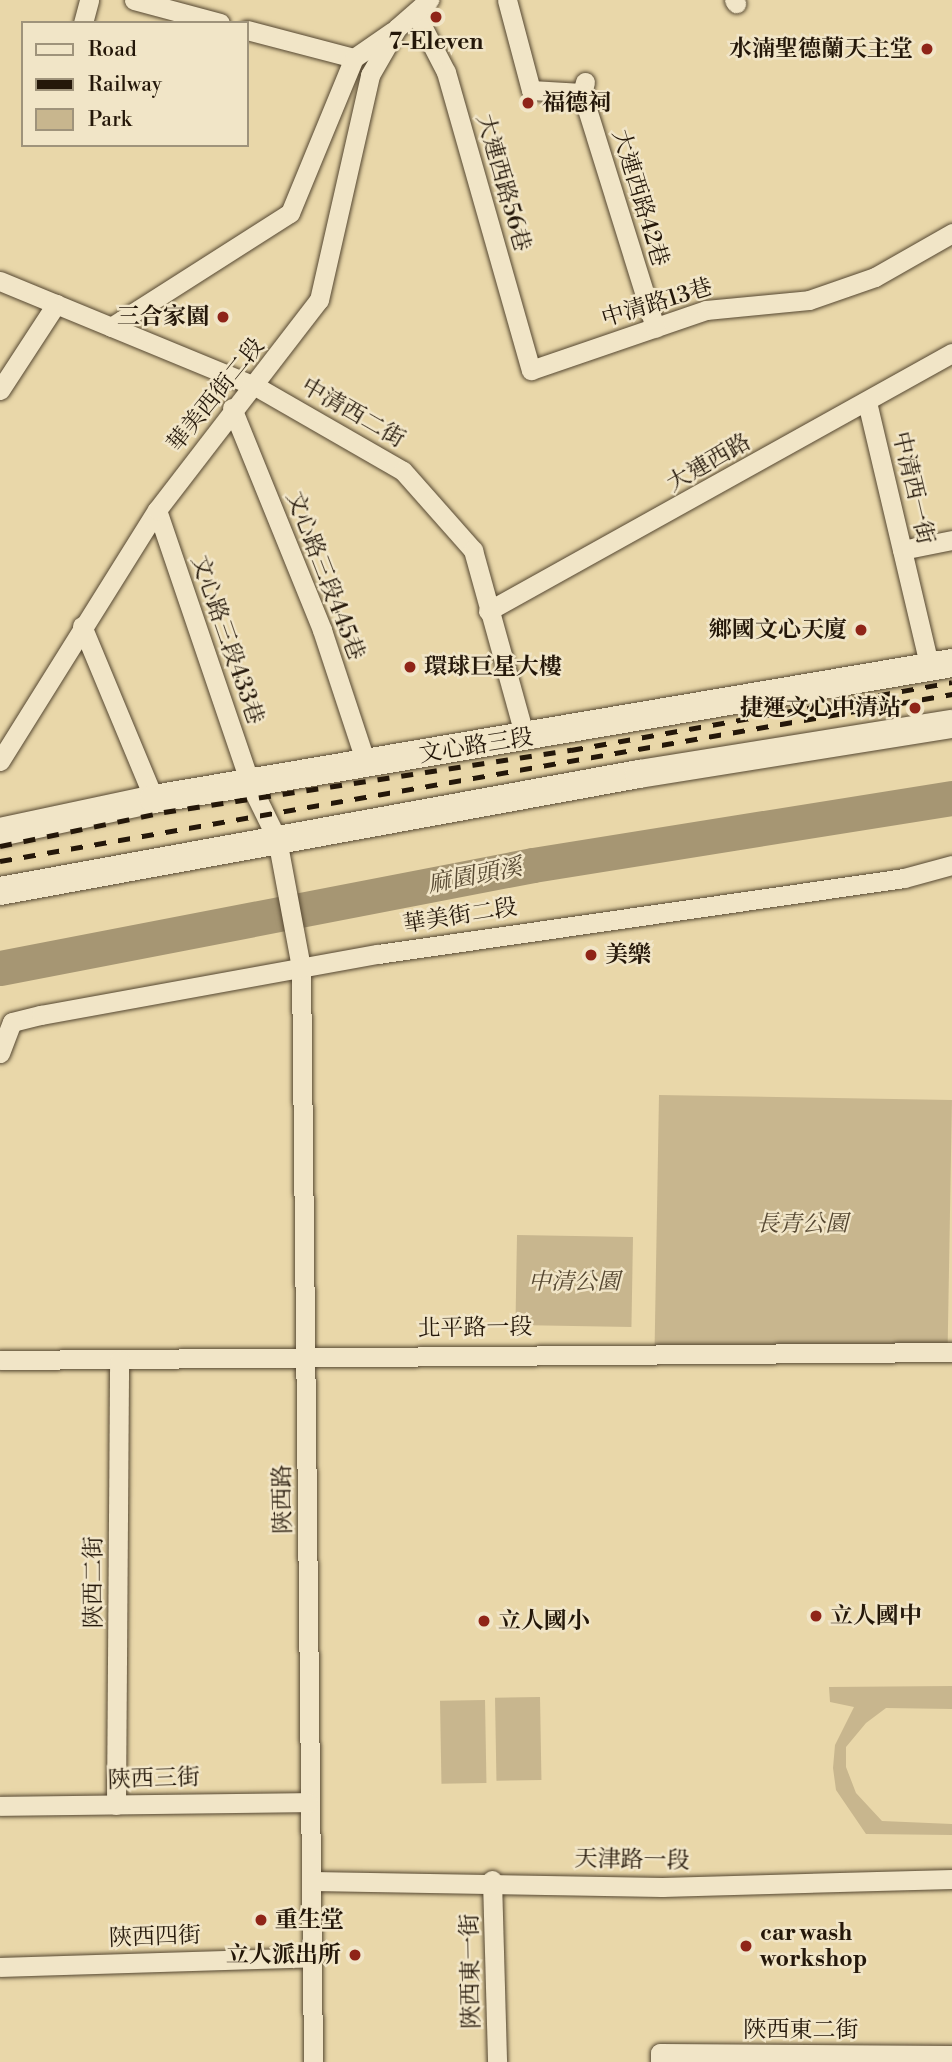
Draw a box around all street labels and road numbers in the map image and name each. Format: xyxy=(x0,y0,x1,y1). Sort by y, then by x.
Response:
street label: 大連西路56巷 xyxy=(470,111,536,255)
street label: 大連西路42巷 xyxy=(606,126,674,270)
street label: 中清路13巷 xyxy=(598,273,716,333)
street label: 華美西街二段 xyxy=(162,333,270,457)
street label: 中清西二街 xyxy=(296,372,410,454)
street label: 大連西路 xyxy=(662,428,756,498)
street label: 中清西一街 xyxy=(887,429,939,547)
street label: 文心路三段445巷 xyxy=(280,488,370,664)
street label: 文心路三段433巷 xyxy=(185,552,269,728)
street label: 文心路三段 xyxy=(417,723,535,769)
street label: 華美街二段 xyxy=(401,893,519,939)
street label: 北平路一段 xyxy=(417,1313,533,1343)
street label: 陝西路 xyxy=(269,1464,297,1534)
street label: 陝西二街 xyxy=(80,1536,108,1628)
street label: 陝西三街 xyxy=(108,1764,200,1794)
street label: 天津路一段 xyxy=(574,1845,690,1875)
street label: 陜西東一街 xyxy=(456,1913,486,2029)
street label: 陝西四街 xyxy=(109,1922,201,1952)
street label: 陜西東二街 xyxy=(744,2016,858,2044)

